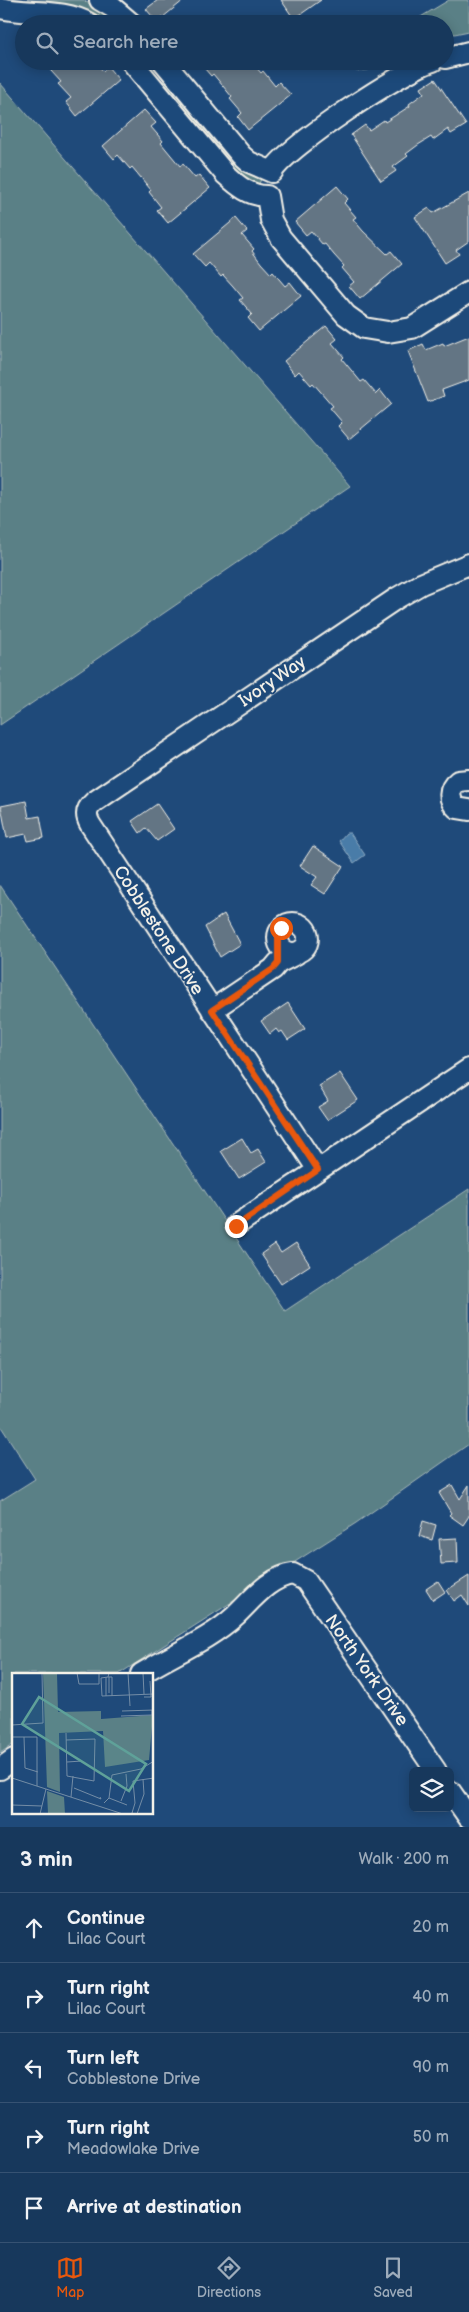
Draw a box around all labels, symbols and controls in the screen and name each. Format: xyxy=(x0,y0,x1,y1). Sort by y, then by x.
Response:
search box xyxy=(15,15,454,70)
icon: search xyxy=(33,29,61,57)
text: Search here xyxy=(73,31,178,54)
street label: Ivory Way xyxy=(235,651,311,711)
street label: Cobblestone Drive xyxy=(109,862,208,999)
route start xyxy=(270,917,293,940)
route end xyxy=(225,1215,248,1238)
street label: North York Drive xyxy=(320,1610,413,1730)
inset map xyxy=(12,1673,154,1814)
map controls xyxy=(409,1767,454,1812)
button: layers xyxy=(409,1767,454,1812)
text: 3 min xyxy=(20,1847,73,1872)
text: Walk · 200 m xyxy=(359,1850,449,1869)
text: Continue xyxy=(67,1907,145,1930)
icon: ahead xyxy=(20,1914,48,1942)
text: 20 m xyxy=(413,1918,449,1937)
text: Lilac Court xyxy=(67,1930,145,1949)
text: Turn right xyxy=(67,1977,150,2000)
icon: right xyxy=(20,1984,48,2012)
text: 40 m xyxy=(412,1988,449,2007)
text: Lilac Court xyxy=(67,2000,145,2019)
text: Turn left xyxy=(67,2047,139,2070)
icon: left xyxy=(20,2054,48,2082)
text: 90 m xyxy=(413,2058,449,2077)
text: Cobblestone Drive xyxy=(67,2070,200,2089)
text: Turn right xyxy=(67,2117,150,2140)
icon: right xyxy=(20,2124,48,2152)
text: 50 m xyxy=(413,2128,449,2147)
text: Meadowlake Drive xyxy=(67,2140,200,2159)
icon: arrive xyxy=(20,2194,48,2222)
text: Arrive at destination xyxy=(67,2196,242,2219)
tab: Map xyxy=(56,2254,84,2301)
tab: Directions xyxy=(197,2254,261,2301)
tab: Saved xyxy=(373,2254,413,2301)

